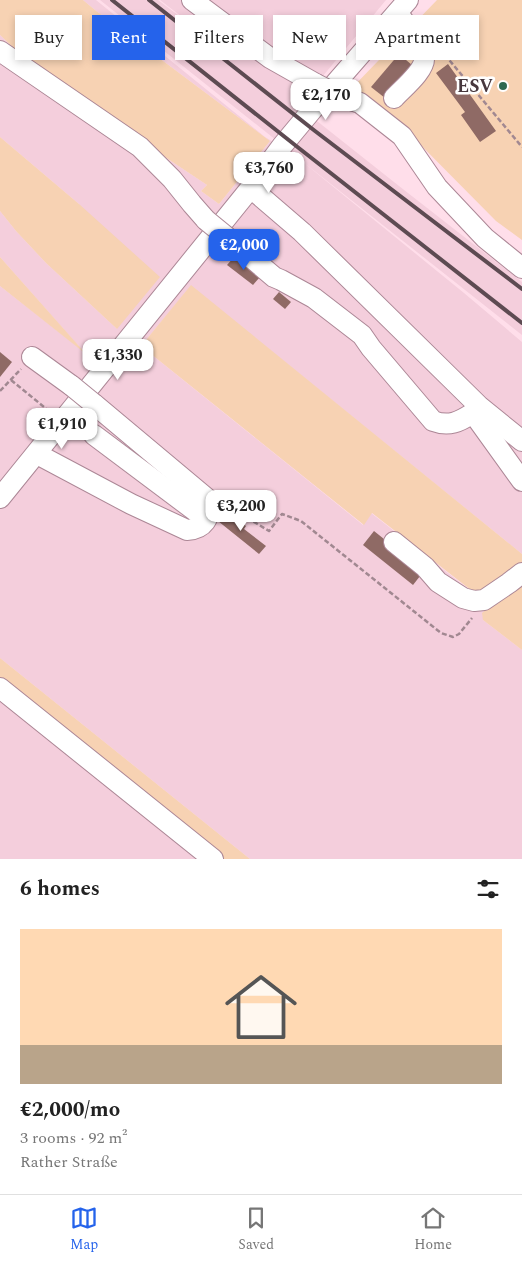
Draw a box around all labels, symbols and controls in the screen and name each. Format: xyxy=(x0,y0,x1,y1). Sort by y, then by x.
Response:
chip: Buy xyxy=(15,15,82,60)
chip: Rent xyxy=(92,15,165,60)
chip: Filters xyxy=(175,15,263,60)
chip: New xyxy=(273,15,346,60)
chip: Apartment xyxy=(356,15,479,60)
place label: ESV xyxy=(457,73,493,100)
pin: €2,170 xyxy=(285,78,367,121)
marker: ESV xyxy=(497,80,509,92)
text: €2,170 xyxy=(301,83,351,107)
pin: €3,760 xyxy=(228,152,310,194)
text: €3,760 xyxy=(244,156,294,180)
pin: €2,000 xyxy=(203,228,285,271)
text: €2,000 xyxy=(219,233,269,257)
pin: €1,330 xyxy=(77,338,159,381)
text: €1,330 xyxy=(93,343,143,367)
pin: €1,910 xyxy=(21,408,103,450)
text: €1,910 xyxy=(37,412,87,436)
pin: €3,200 xyxy=(200,490,282,532)
text: €3,200 xyxy=(216,494,266,518)
text: 6 homes xyxy=(20,873,100,905)
icon: filters xyxy=(474,875,502,903)
icon: home xyxy=(216,962,306,1052)
text: €2,000/mo xyxy=(20,1094,120,1126)
text: 3 rooms · 92 m² xyxy=(20,1126,127,1150)
text: Rather Straße xyxy=(20,1150,118,1174)
tab: Map xyxy=(70,1204,98,1255)
tab: Saved xyxy=(238,1204,274,1255)
tab: Home xyxy=(414,1204,452,1255)

